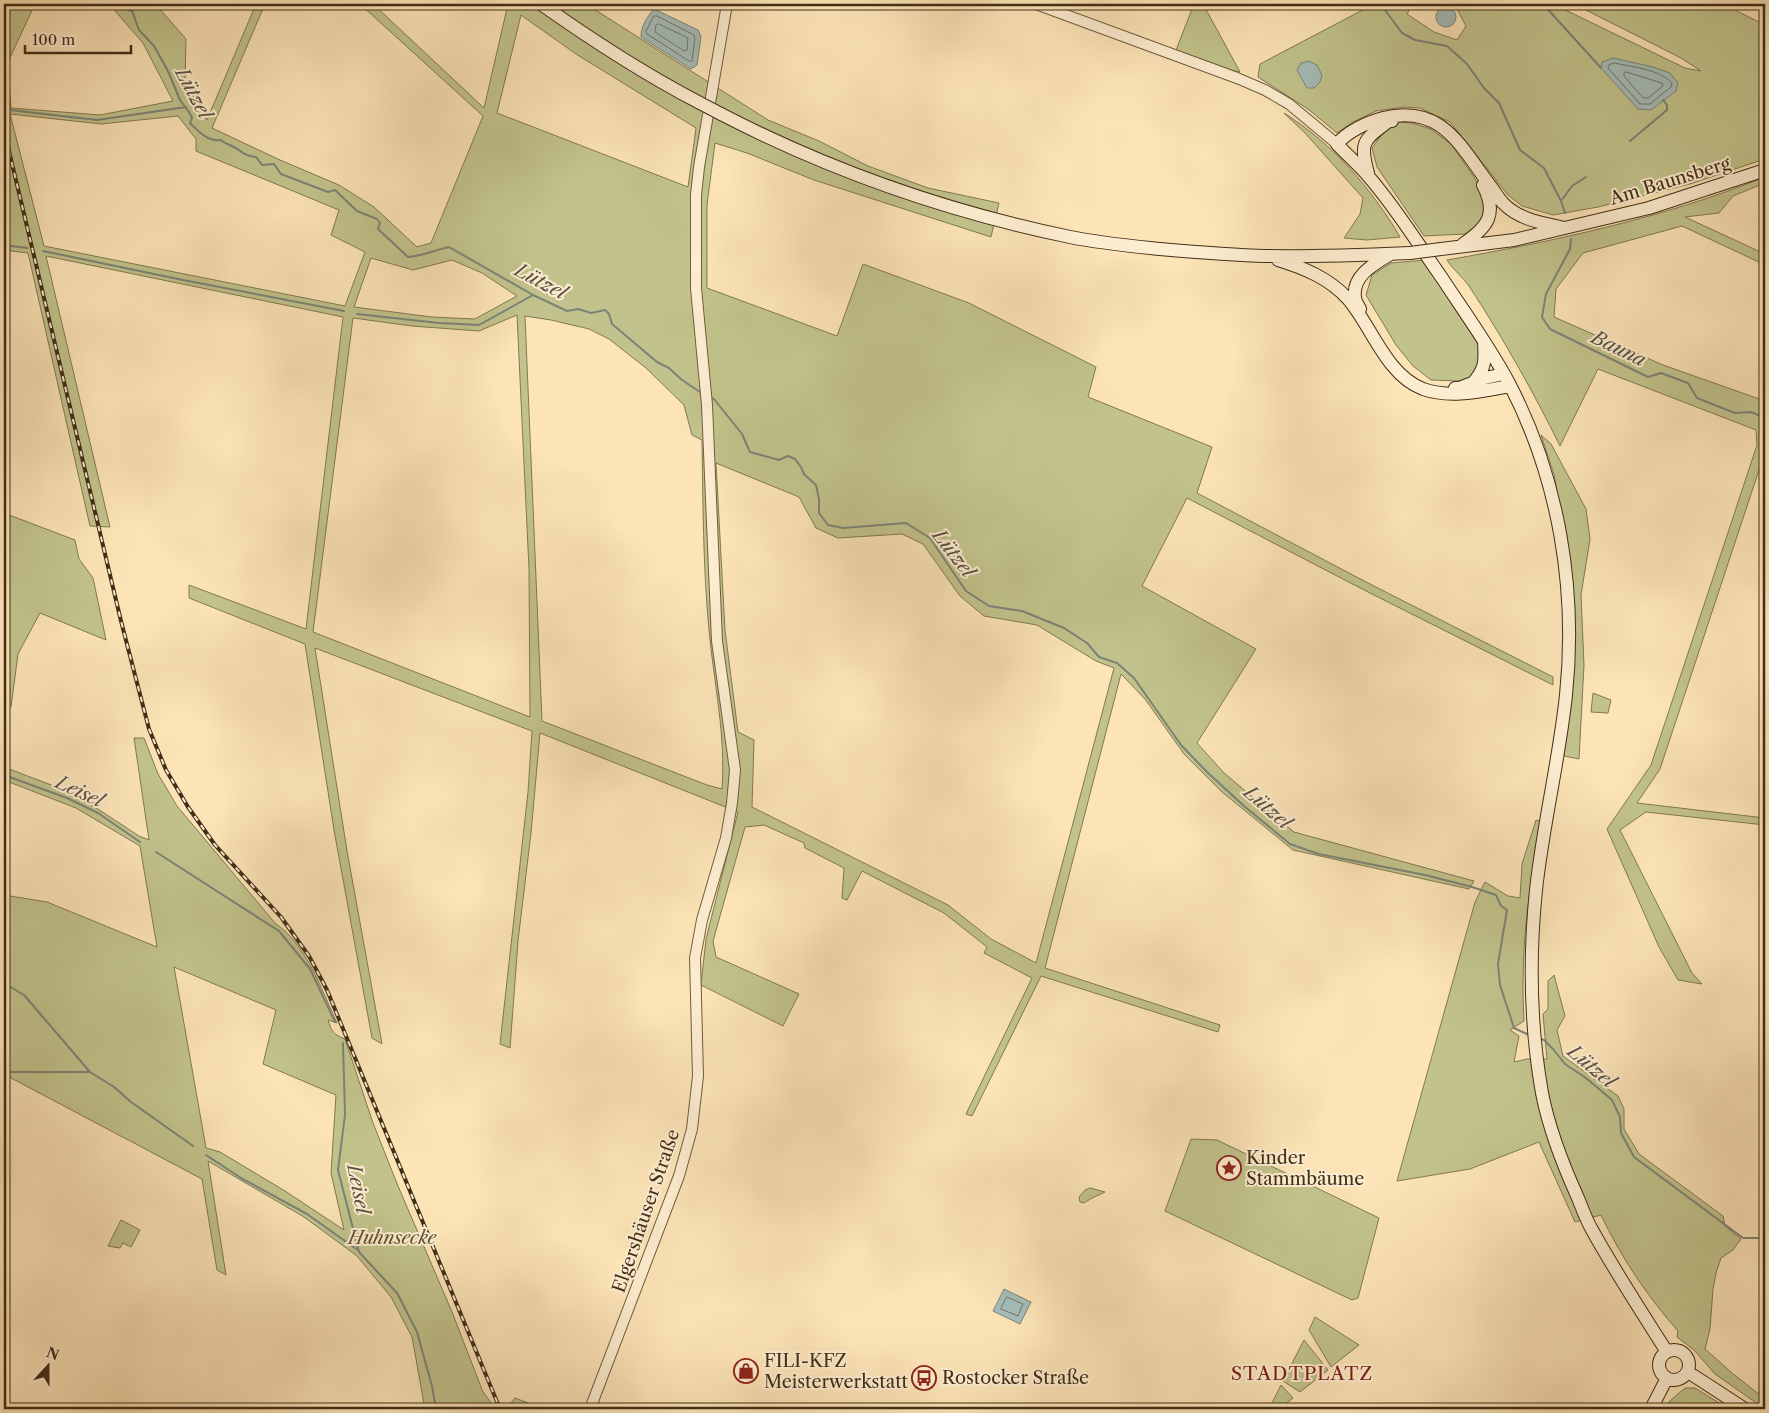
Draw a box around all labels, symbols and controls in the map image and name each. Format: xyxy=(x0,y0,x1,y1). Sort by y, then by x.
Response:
scale bar xyxy=(25,22,131,54)
text: 100 m xyxy=(32,30,75,49)
water label: Lützel xyxy=(169,62,218,125)
street label: Am Baunsberg xyxy=(1606,152,1734,210)
water label: Lützel xyxy=(509,257,572,305)
water label: Bauna xyxy=(1586,325,1650,372)
water label: Lützel xyxy=(926,523,981,584)
water label: Leisel xyxy=(50,770,109,813)
water label: Lützel xyxy=(1238,779,1297,835)
water label: Lützel xyxy=(1562,1039,1622,1094)
street label: Elgershäuser Straße xyxy=(608,1126,684,1296)
place label: Kinder Stammbäume xyxy=(1246,1147,1364,1190)
place icon: Kinder Stammbäume xyxy=(1216,1155,1242,1181)
water label: Leisel xyxy=(342,1160,375,1218)
park label: Huhnsecke xyxy=(346,1227,437,1249)
north arrow xyxy=(22,1340,72,1390)
text: N xyxy=(44,1343,62,1364)
place label: FILI-KFZ Meisterwerkstatt xyxy=(764,1350,909,1393)
shop icon: FILI-KFZ Meisterwerkstatt xyxy=(733,1358,759,1384)
district label: STADTPLATZ xyxy=(1231,1362,1373,1385)
bus stop icon: Rostocker Straße xyxy=(911,1365,937,1391)
place label: Rostocker Straße xyxy=(942,1367,1089,1389)

